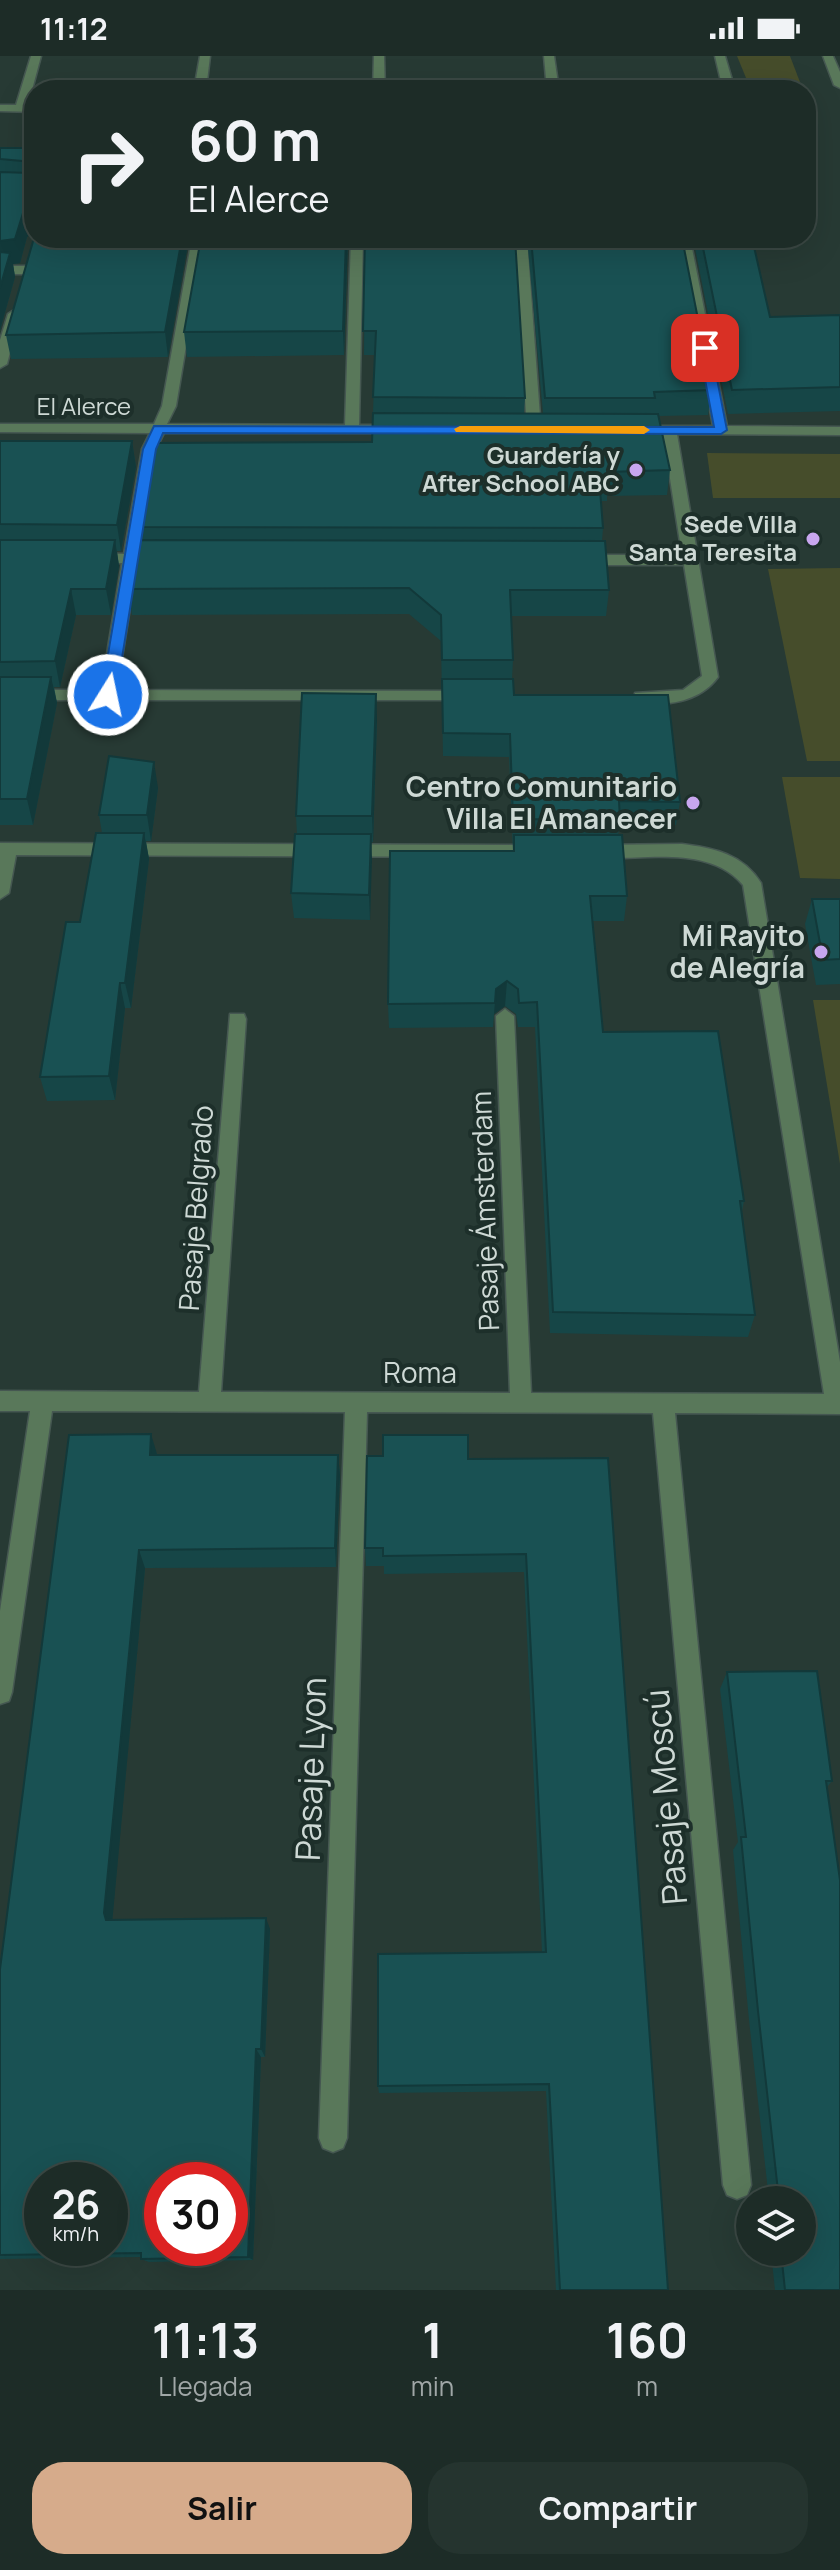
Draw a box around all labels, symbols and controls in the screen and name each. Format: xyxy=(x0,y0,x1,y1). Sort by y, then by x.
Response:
text: 11:12 xyxy=(40,8,108,49)
text: 60 m xyxy=(188,101,321,178)
icon: right xyxy=(56,112,160,216)
text: El Alerce xyxy=(188,174,329,223)
pin xyxy=(671,314,739,382)
icon: arrive xyxy=(683,326,727,370)
street label: El Alerce xyxy=(37,389,131,422)
place label: Guardería y After School ABC xyxy=(422,438,621,499)
marker: Guardería y After School ABC xyxy=(627,461,645,479)
place label: Sede Villa Santa Teresita xyxy=(629,507,797,568)
marker: Sede Villa Santa Teresita xyxy=(804,530,822,548)
position arrow xyxy=(66,653,150,737)
place label: Centro Comunitario Villa El Amanecer xyxy=(406,767,677,837)
marker: Centro Comunitario Villa El Amanecer xyxy=(684,794,702,812)
place label: Mi Rayito de Alegría xyxy=(669,916,805,986)
marker: Mi Rayito de Alegría xyxy=(812,943,830,961)
street label: Pasaje Ámsterdam xyxy=(461,1090,507,1332)
street label: Pasaje Belgrado xyxy=(169,1104,221,1312)
street label: Roma xyxy=(383,1353,457,1391)
street label: Pasaje Lyon xyxy=(284,1676,336,1862)
street label: Pasaje Moscú xyxy=(633,1688,697,1907)
speed limit sign: 30 xyxy=(144,2162,248,2266)
text: 26 xyxy=(52,2176,100,2231)
map controls xyxy=(736,2186,816,2266)
button: layers xyxy=(736,2186,816,2266)
text: km/h xyxy=(53,2220,99,2247)
text: 11:13 xyxy=(152,2307,259,2372)
text: 1 xyxy=(422,2307,443,2372)
text: 160 xyxy=(606,2307,688,2372)
text: Llegada xyxy=(158,2368,252,2404)
text: min xyxy=(411,2368,454,2404)
text: m xyxy=(636,2368,658,2404)
button: Salir xyxy=(32,2462,412,2554)
button: Compartir xyxy=(428,2462,808,2554)

